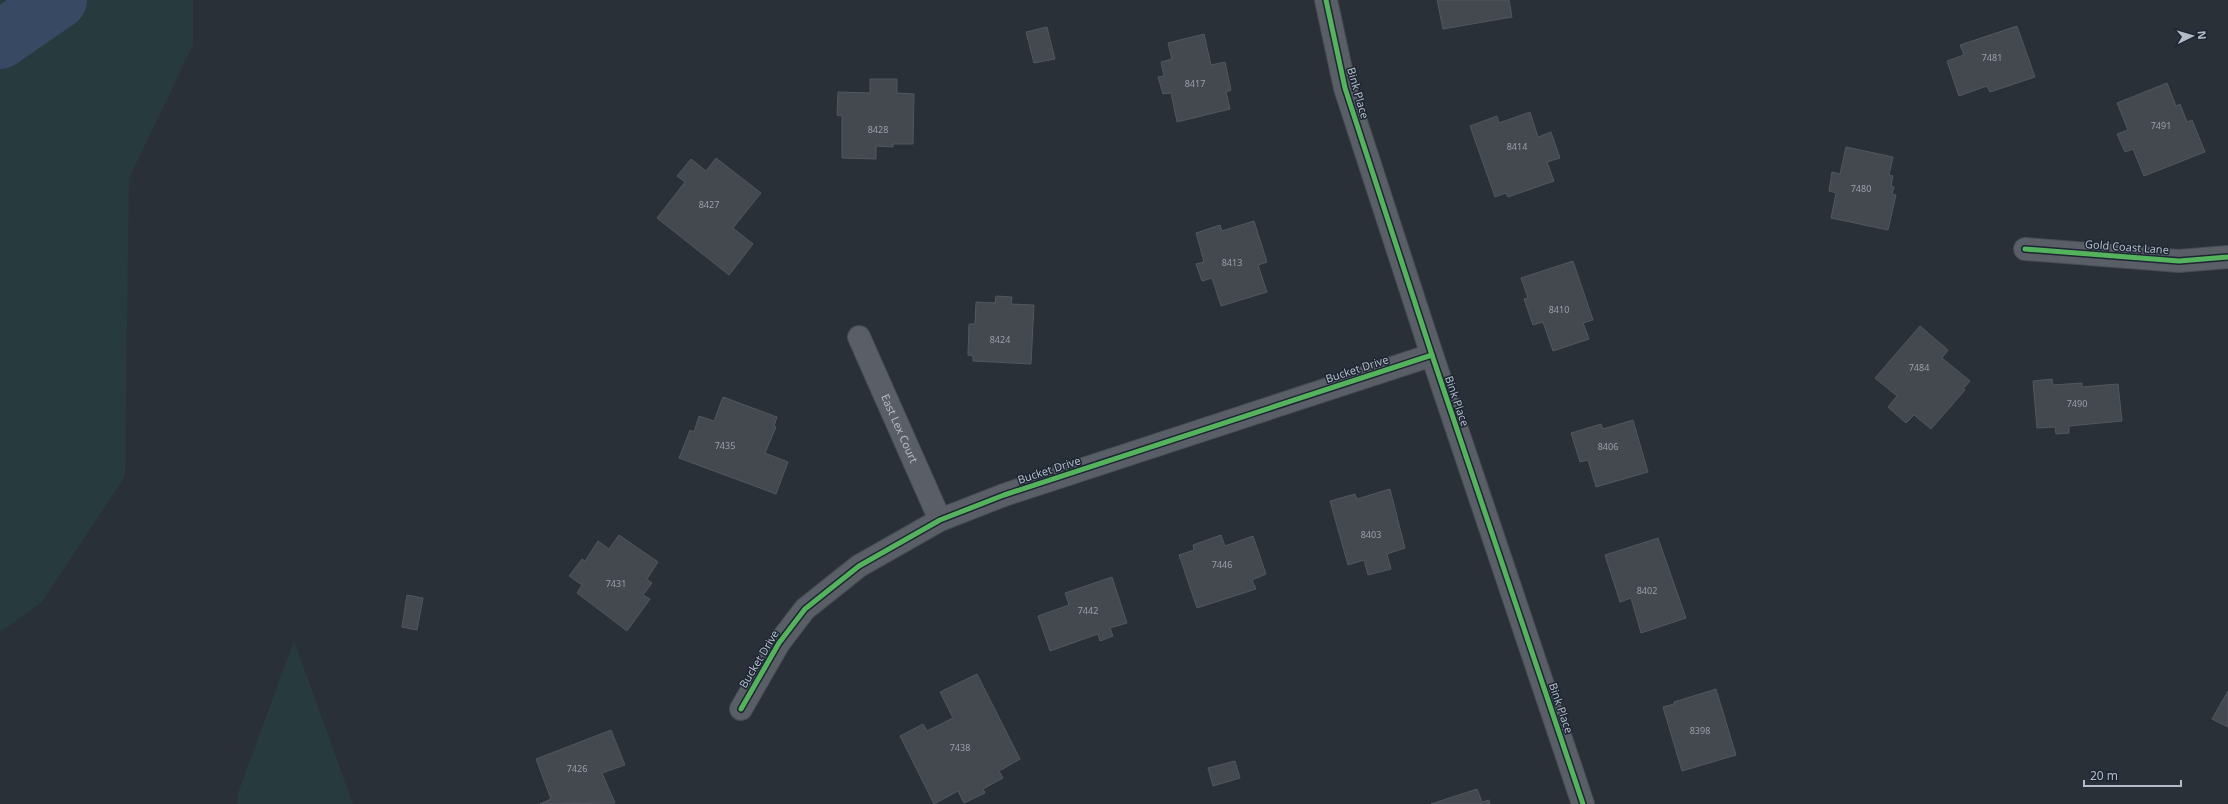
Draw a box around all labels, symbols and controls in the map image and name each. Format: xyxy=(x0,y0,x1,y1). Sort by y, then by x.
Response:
north arrow xyxy=(2172,16,2212,56)
text: N xyxy=(2195,30,2210,40)
house number: 7481 xyxy=(1982,51,2002,64)
street label: Bink Place xyxy=(1344,65,1373,120)
house number: 8417 xyxy=(1185,77,1205,90)
house number: 7491 xyxy=(2151,119,2171,132)
house number: 8428 xyxy=(868,123,888,136)
house number: 8414 xyxy=(1507,140,1527,153)
house number: 7480 xyxy=(1851,182,1871,195)
house number: 8427 xyxy=(699,198,719,211)
street label: Gold Coast Lane xyxy=(2085,236,2169,257)
house number: 8413 xyxy=(1222,256,1242,269)
house number: 8410 xyxy=(1549,303,1569,316)
house number: 8424 xyxy=(990,333,1010,346)
street label: Bucket Drive xyxy=(1323,351,1390,386)
house number: 7484 xyxy=(1909,361,1929,374)
street label: Bink Place xyxy=(1442,373,1473,428)
street label: East Lex Court xyxy=(878,391,922,465)
house number: 7490 xyxy=(2067,397,2087,410)
house number: 7435 xyxy=(715,439,735,452)
house number: 8406 xyxy=(1598,440,1618,453)
street label: Bucket Drive xyxy=(1015,452,1082,487)
house number: 8403 xyxy=(1361,528,1381,541)
house number: 7446 xyxy=(1212,558,1232,571)
house number: 7431 xyxy=(606,577,626,590)
house number: 8402 xyxy=(1637,584,1657,597)
house number: 7442 xyxy=(1078,604,1098,617)
street label: Bucket Drive xyxy=(735,627,782,691)
street label: Bink Place xyxy=(1546,680,1577,735)
house number: 8398 xyxy=(1690,724,1710,737)
house number: 7438 xyxy=(950,741,970,754)
house number: 7426 xyxy=(567,762,587,775)
scale bar xyxy=(2084,762,2181,788)
text: 20 m xyxy=(2090,767,2118,784)

